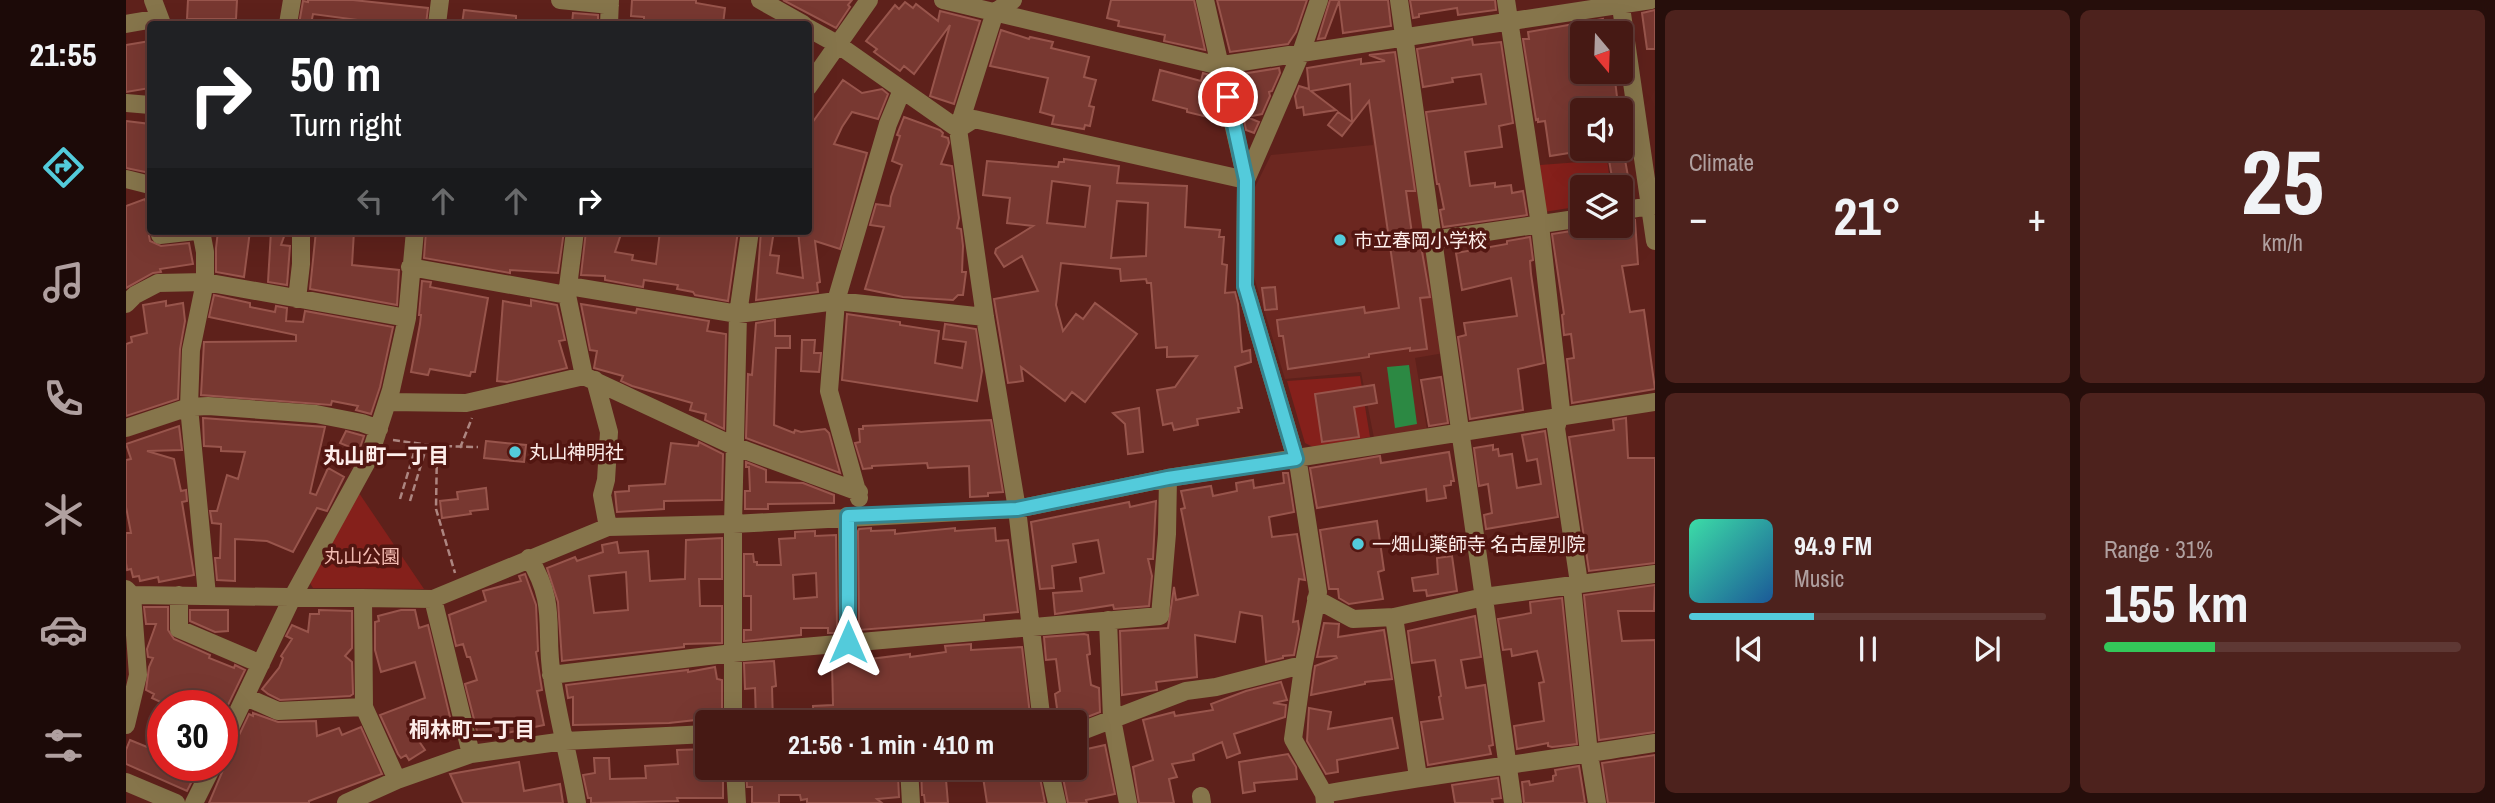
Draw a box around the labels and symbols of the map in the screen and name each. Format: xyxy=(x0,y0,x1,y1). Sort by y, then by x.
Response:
north arrow xyxy=(1570,21,1633,84)
pin xyxy=(1198,67,1258,127)
place label: 市立春岡小学校 xyxy=(1354,227,1487,253)
marker: 市立春岡小学校 xyxy=(1332,232,1348,248)
place label: 丸山神明社 xyxy=(529,439,624,465)
district label: 丸山町一丁目 xyxy=(323,441,449,470)
marker: 丸山神明社 xyxy=(507,444,523,460)
place label: 一畑山薬師寺 名古屋別院 xyxy=(1372,531,1585,557)
marker: 一畑山薬師寺 名古屋別院 xyxy=(1350,536,1366,552)
park label: 丸山公園 xyxy=(324,543,400,569)
position arrow xyxy=(811,605,885,679)
speed limit sign: 30 xyxy=(147,690,238,781)
district label: 桐林町二丁目 xyxy=(409,715,535,744)

